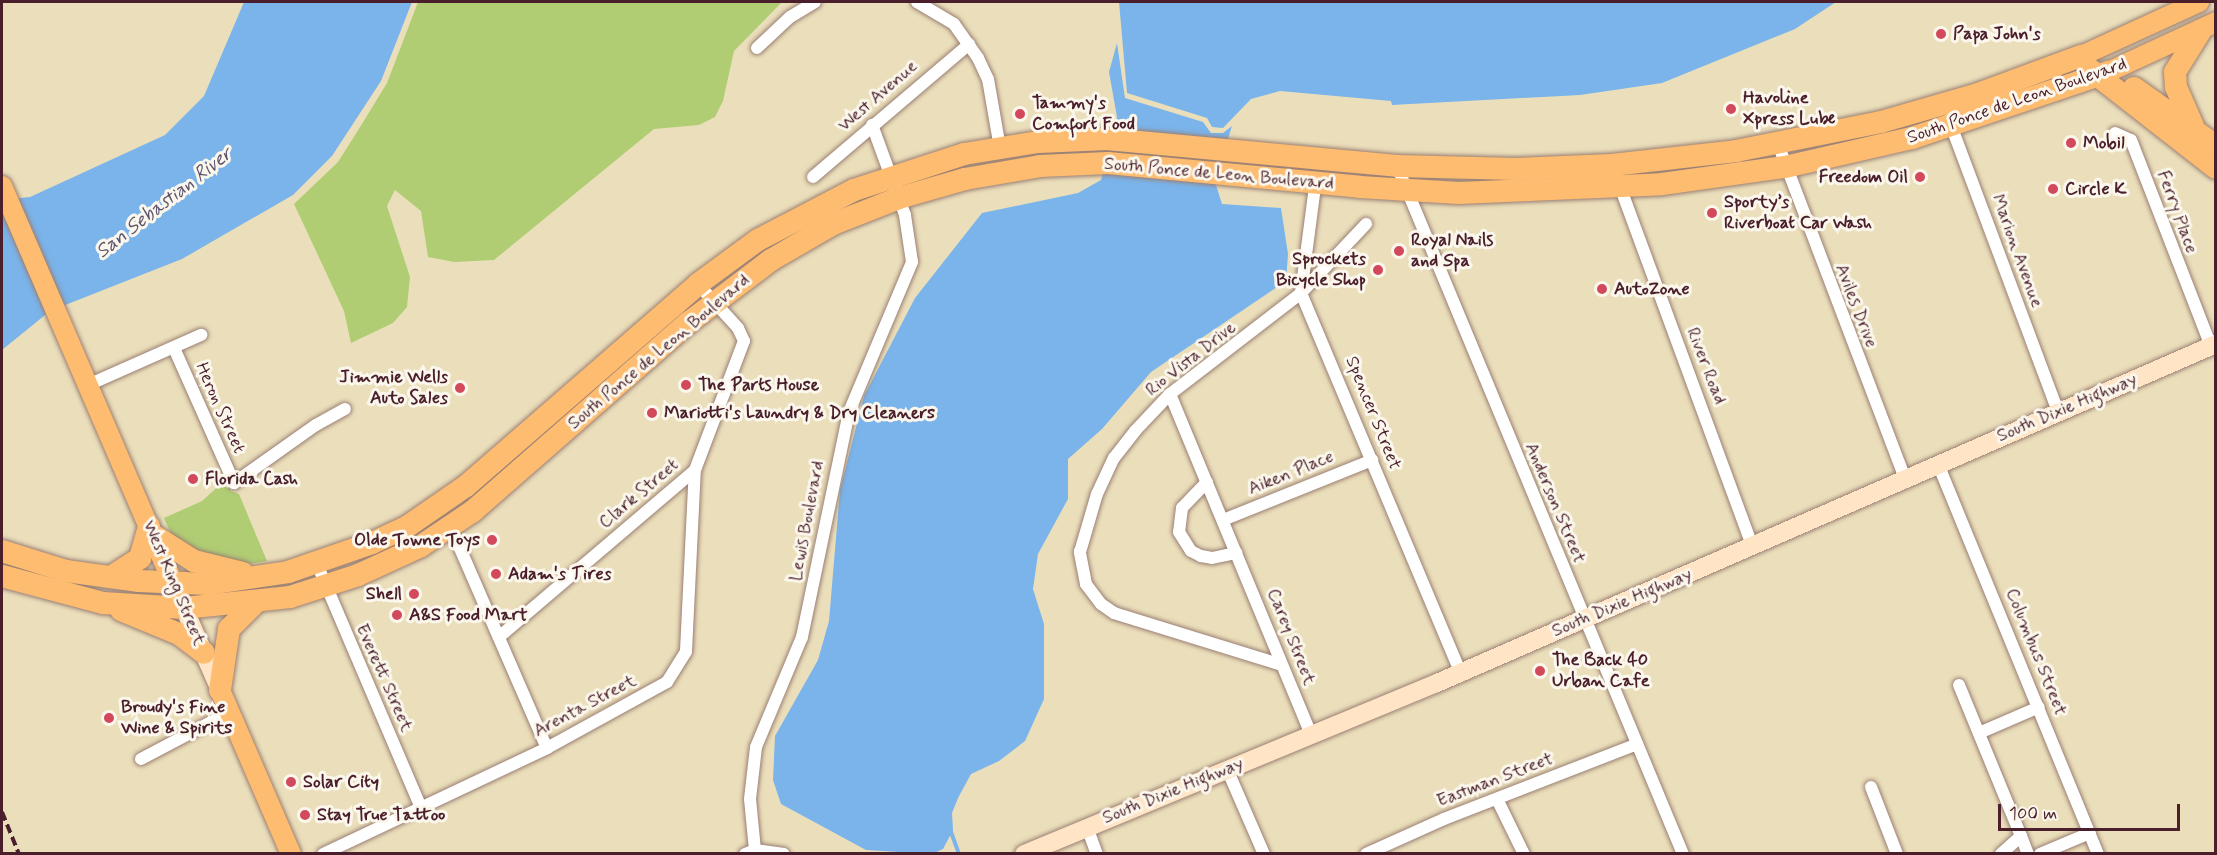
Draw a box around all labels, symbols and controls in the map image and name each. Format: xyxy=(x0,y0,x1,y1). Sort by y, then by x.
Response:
place label: Papa John's xyxy=(1953,23,2045,45)
marker: Papa John's xyxy=(1934,27,1948,41)
street label: South Ponce de Leon Boulevard xyxy=(1907,54,2127,148)
street label: West Avenue xyxy=(834,56,922,136)
place label: Havoline Xpress Lube xyxy=(1743,88,1835,130)
place label: Tammy's Comfort Food xyxy=(1032,93,1135,136)
marker: Havoline Xpress Lube xyxy=(1724,102,1738,116)
marker: Tammy's Comfort Food xyxy=(1013,107,1027,121)
place label: Mobil xyxy=(2083,132,2124,154)
marker: Mobil xyxy=(2064,136,2078,150)
water label: San Sebastian River xyxy=(90,142,238,264)
street label: South Ponce de Leon Boulevard xyxy=(1105,153,1333,195)
place label: Freedom Oil xyxy=(1819,166,1908,188)
street label: Ferry Place xyxy=(2152,167,2202,257)
marker: Freedom Oil xyxy=(1913,170,1927,184)
place label: Circle K xyxy=(2065,178,2127,200)
marker: Circle K xyxy=(2046,182,2060,196)
street label: Marion Avenue xyxy=(1987,191,2047,311)
place label: Sporty’s Riverboat Car Wash xyxy=(1724,192,1875,234)
marker: Sporty’s Riverboat Car Wash xyxy=(1705,206,1719,220)
place label: Royal Nails and Spa xyxy=(1411,230,1493,272)
marker: Royal Nails and Spa xyxy=(1392,244,1406,258)
place label: Sprockets Bicycle Shop xyxy=(1276,249,1366,292)
street label: Aviles Drive xyxy=(1830,261,1882,351)
marker: Sprockets Bicycle Shop xyxy=(1371,263,1385,277)
street label: South Ponce de Leon Boulevard xyxy=(565,271,753,433)
place label: AutoZone xyxy=(1614,278,1690,300)
marker: AutoZone xyxy=(1595,282,1609,296)
street label: Rio Vista Drive xyxy=(1142,317,1240,401)
street label: River Road xyxy=(1681,324,1731,408)
street label: Spencer Street xyxy=(1341,354,1405,472)
street label: Heron Street xyxy=(190,358,250,458)
place label: Jimmie Wells Auto Sales xyxy=(339,367,448,410)
street label: South Dixie Highway xyxy=(1994,369,2140,447)
place label: The Parts House xyxy=(698,374,820,396)
marker: The Parts House xyxy=(679,378,693,392)
marker: Jimmie Wells Auto Sales xyxy=(453,381,467,395)
place label: Mariotti's Laundry & Dry Cleaners xyxy=(664,402,935,424)
marker: Mariotti's Laundry & Dry Cleaners xyxy=(645,406,659,420)
street label: Anderson Street xyxy=(1520,440,1590,566)
street label: Aiken Place xyxy=(1246,446,1336,500)
street label: Clark Street xyxy=(594,453,684,535)
street label: Lewis Boulevard xyxy=(785,460,829,582)
place label: Florida Cash xyxy=(205,468,300,490)
marker: Florida Cash xyxy=(186,472,200,486)
street label: West King Street xyxy=(138,517,210,649)
place label: Olde Towne Toys xyxy=(354,529,480,551)
marker: Olde Towne Toys xyxy=(485,533,499,547)
place label: Adam's Tires xyxy=(508,563,606,585)
street label: South Dixie Highway xyxy=(1549,564,1695,642)
marker: Adam's Tires xyxy=(489,567,503,581)
place label: Shell xyxy=(366,583,402,605)
street label: Carey Street xyxy=(1262,586,1320,688)
street label: Columbus Street xyxy=(2001,586,2071,718)
marker: Shell xyxy=(407,587,421,601)
place label: A&S Food Mart xyxy=(409,604,525,626)
marker: A&S Food Mart xyxy=(390,608,404,622)
street label: Everett Street xyxy=(351,621,417,735)
place label: The Back 40 Urban Cafe xyxy=(1552,650,1648,692)
marker: The Back 40 Urban Cafe xyxy=(1533,664,1547,678)
street label: Arenta Street xyxy=(530,670,640,742)
place label: Broudy's Fine Wine & Spirits xyxy=(121,697,232,740)
marker: Broudy's Fine Wine & Spirits xyxy=(102,711,116,725)
street label: Eastman Street xyxy=(1434,748,1556,812)
street label: South Dixie Highway xyxy=(1099,753,1247,829)
place label: Solar City xyxy=(303,771,379,793)
marker: Solar City xyxy=(284,775,298,789)
scale bar xyxy=(2001,792,2182,830)
text: 100 m xyxy=(2009,802,2057,826)
place label: Stay True Tattoo xyxy=(317,804,441,826)
marker: Stay True Tattoo xyxy=(298,808,312,822)

